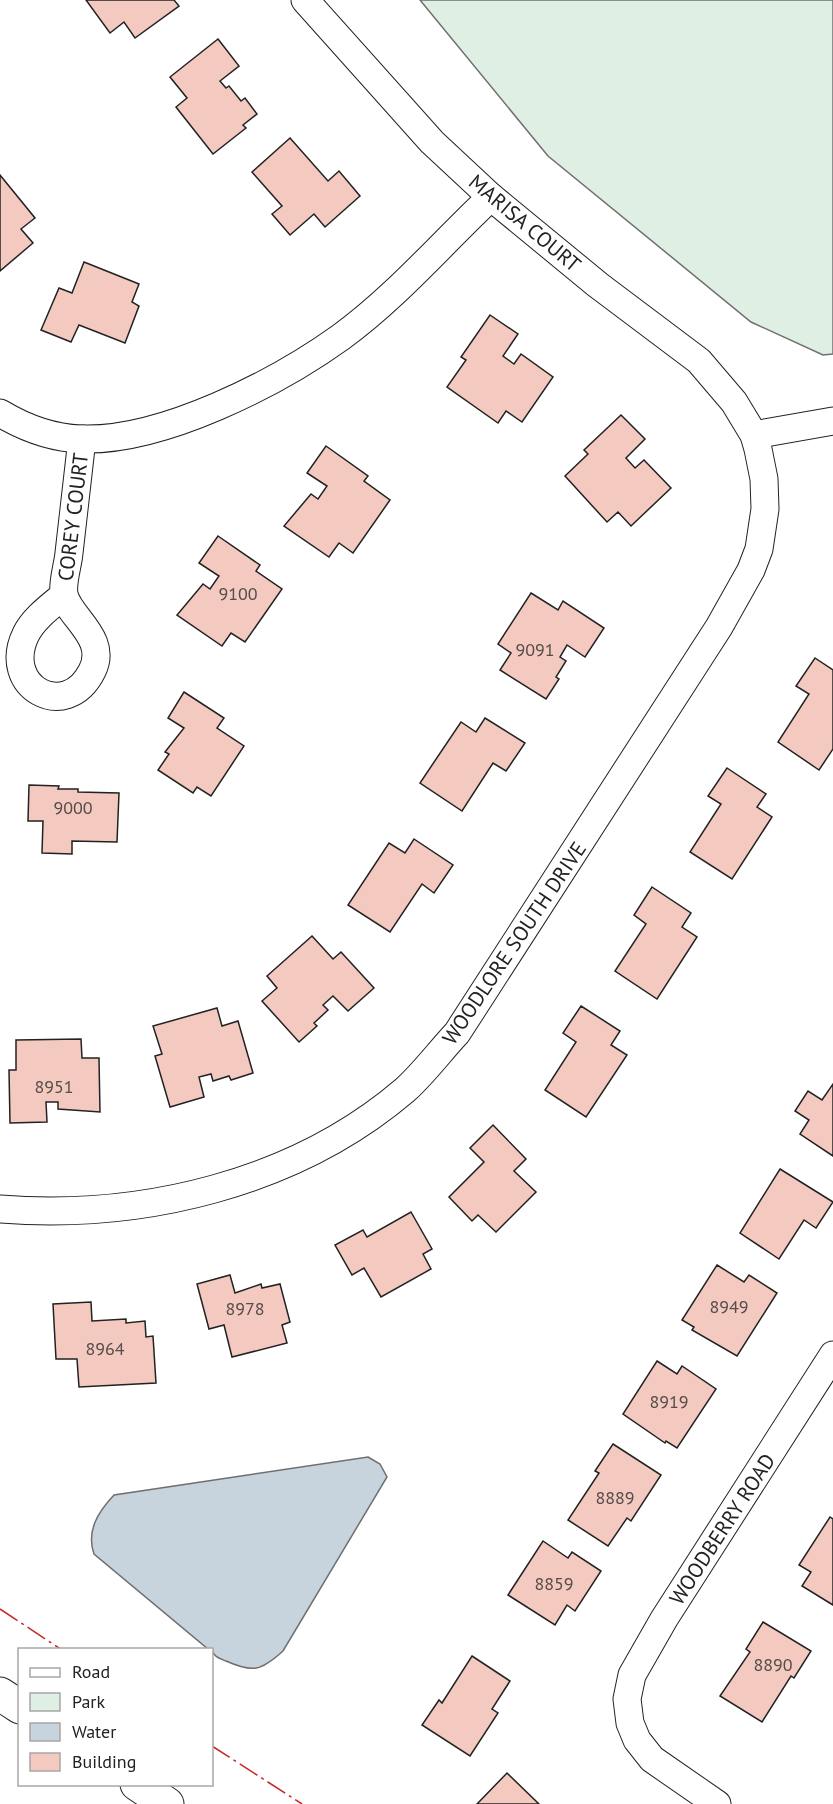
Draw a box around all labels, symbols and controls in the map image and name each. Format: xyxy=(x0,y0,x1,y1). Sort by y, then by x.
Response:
street label: MARISA COURT xyxy=(463,168,587,278)
street label: COREY COURT xyxy=(52,451,94,583)
house number: 9100 xyxy=(218,582,258,605)
house number: 9091 xyxy=(515,638,555,661)
house number: 9000 xyxy=(53,796,93,819)
street label: WOODLORE SOUTH DRIVE xyxy=(436,836,592,1050)
house number: 8951 xyxy=(34,1075,74,1098)
house number: 8949 xyxy=(709,1295,749,1318)
house number: 8978 xyxy=(225,1297,265,1320)
house number: 8964 xyxy=(85,1337,125,1360)
house number: 8919 xyxy=(649,1390,689,1413)
street label: WOODBERRY ROAD xyxy=(663,1448,781,1610)
house number: 8889 xyxy=(595,1486,635,1509)
house number: 8859 xyxy=(534,1572,574,1595)
legend xyxy=(18,1648,213,1786)
house number: 8890 xyxy=(753,1653,793,1676)
text: Road xyxy=(72,1660,110,1683)
text: Park xyxy=(72,1690,105,1713)
text: Water xyxy=(72,1720,116,1743)
text: Building xyxy=(72,1750,136,1773)

